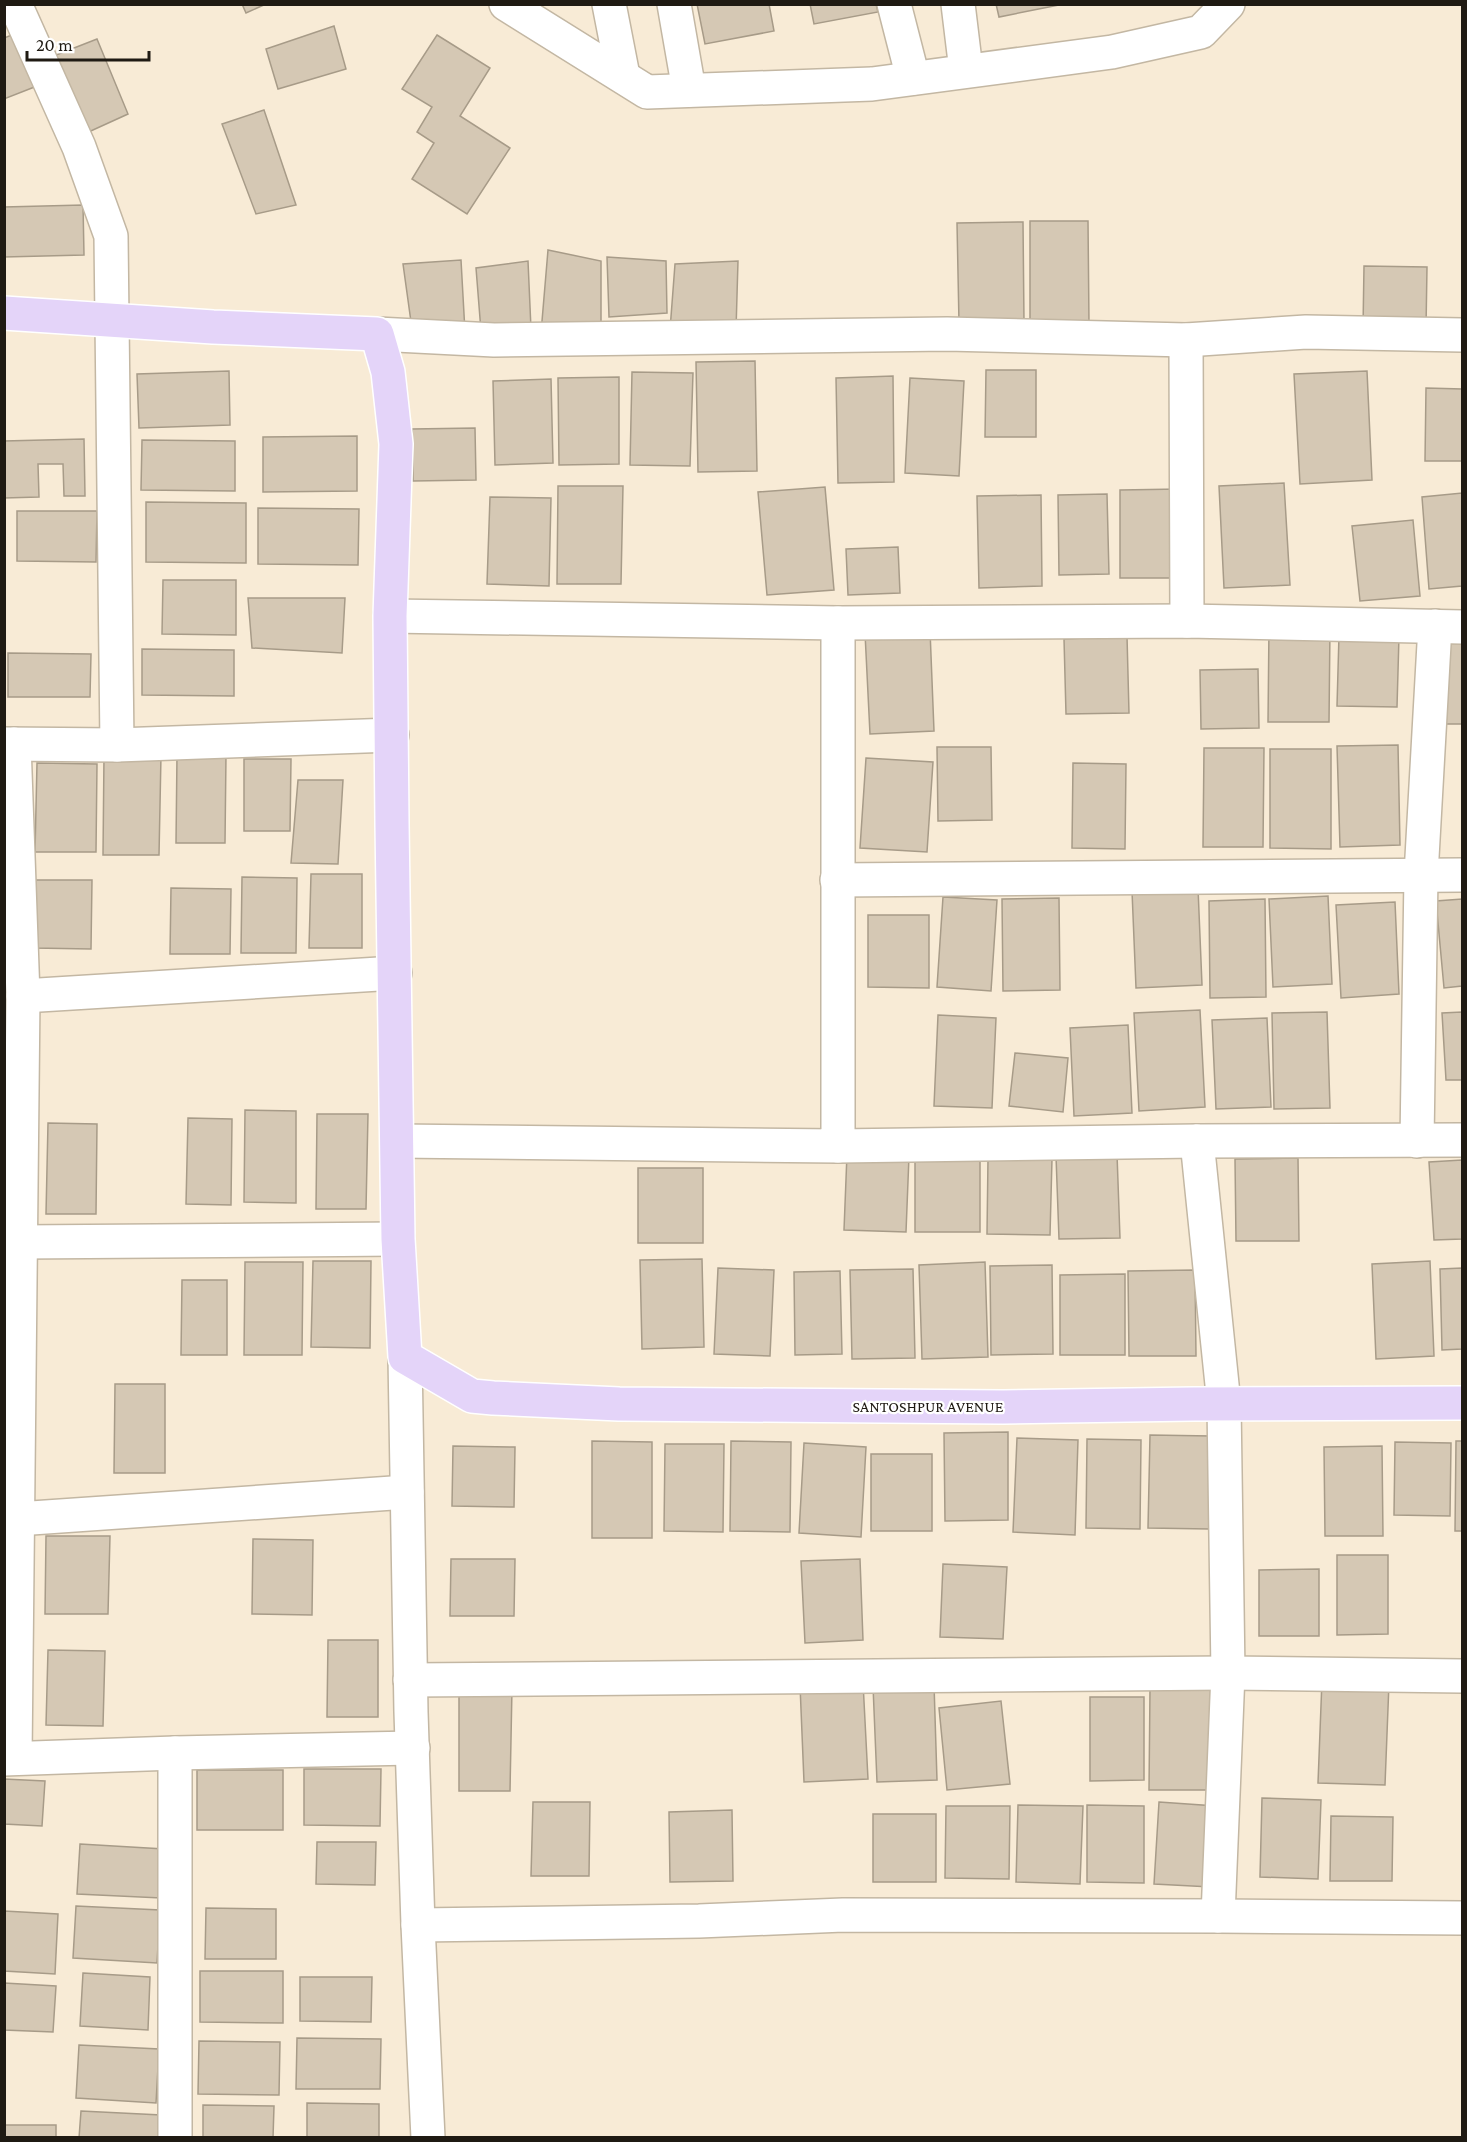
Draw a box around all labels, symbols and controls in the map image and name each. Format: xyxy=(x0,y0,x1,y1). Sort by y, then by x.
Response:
scale bar xyxy=(27,24,148,62)
text: 20 m xyxy=(36,35,73,55)
street label: SANTOSHPUR AVENUE xyxy=(853,1398,1004,1415)

